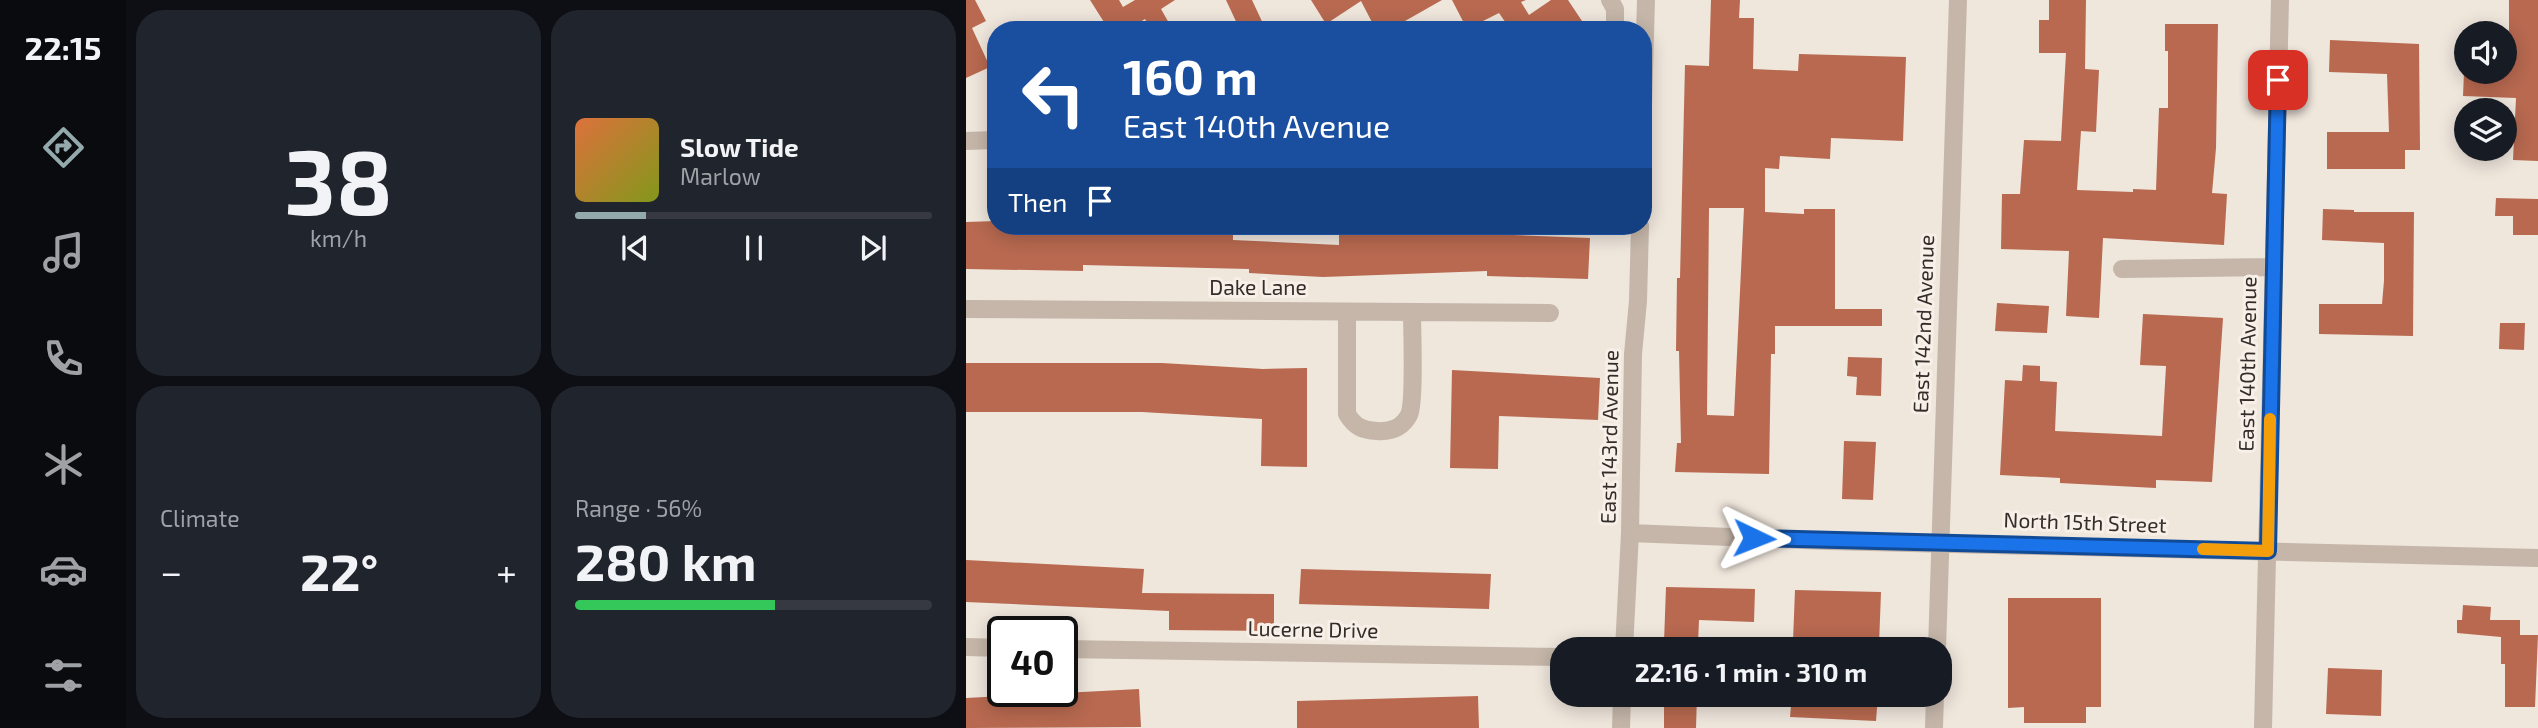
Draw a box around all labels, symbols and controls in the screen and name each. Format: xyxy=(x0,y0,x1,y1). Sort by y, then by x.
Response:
map controls xyxy=(2454,21,2517,161)
button: sound xyxy=(2454,21,2517,84)
text: 22:15 xyxy=(25,28,101,66)
text: 160 m xyxy=(1123,46,1258,105)
icon: left xyxy=(1008,49,1099,140)
pin xyxy=(2248,50,2308,110)
icon: arrive xyxy=(2259,61,2297,99)
button: layers xyxy=(2454,98,2517,161)
text: East 140th Avenue xyxy=(1123,106,1390,144)
icon: directions xyxy=(39,123,88,172)
text: 38 xyxy=(284,124,393,233)
text: Slow Tide xyxy=(680,131,799,162)
text: Marlow xyxy=(680,162,761,190)
icon: arrive xyxy=(1081,182,1119,220)
text: Then xyxy=(1008,186,1067,217)
text: km/h xyxy=(310,224,367,252)
icon: music xyxy=(39,228,88,277)
icon: previous xyxy=(616,229,654,267)
icon: pause xyxy=(735,229,773,267)
icon: next xyxy=(854,229,892,267)
street label: East 142nd Avenue xyxy=(1907,234,1938,414)
street label: Dake Lane xyxy=(1209,274,1307,299)
street label: East 140th Avenue xyxy=(2232,276,2261,452)
icon: phone xyxy=(39,334,88,383)
street label: East 143rd Avenue xyxy=(1594,350,1623,524)
icon: climate xyxy=(39,440,88,489)
text: Range · 56% xyxy=(575,494,702,522)
position arrow xyxy=(1717,501,1791,575)
text: Climate xyxy=(160,504,240,532)
street label: North 15th Street xyxy=(2003,506,2167,537)
text: 280 km xyxy=(575,529,757,591)
text: 22° xyxy=(300,539,378,601)
icon: car xyxy=(39,545,88,594)
text: − xyxy=(160,548,182,594)
text: + xyxy=(496,548,517,594)
street label: Lucerne Drive xyxy=(1248,615,1379,642)
speed limit sign: 40 xyxy=(987,616,1078,707)
icon: filters xyxy=(39,651,88,700)
text: 22:16 · 1 min · 310 m xyxy=(1635,656,1867,687)

